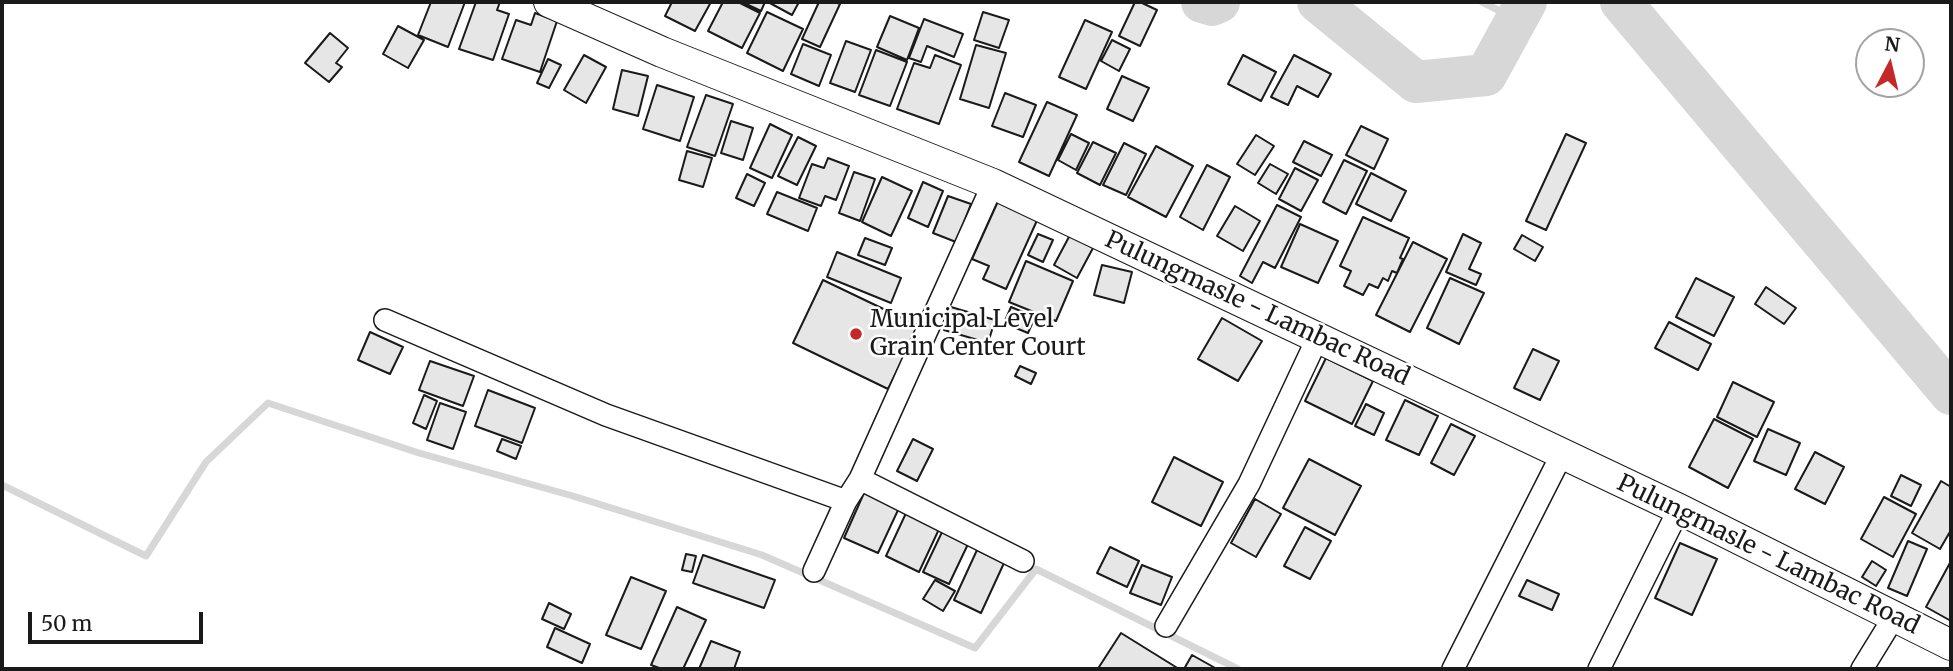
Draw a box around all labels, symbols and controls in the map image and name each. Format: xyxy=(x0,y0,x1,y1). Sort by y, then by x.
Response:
north arrow xyxy=(1855,28,1925,98)
text: N xyxy=(1883,31,1901,57)
street label: Pulungmasle - Lambac Road xyxy=(1100,226,1414,392)
place label: Municipal Level Grain Center Court xyxy=(870,306,1086,362)
marker: Municipal Level Grain Center Court xyxy=(848,326,864,342)
street label: Pulungmasle - Lambac Road xyxy=(1612,469,1924,641)
scale bar xyxy=(32,598,206,642)
text: 50 m xyxy=(41,610,92,637)

